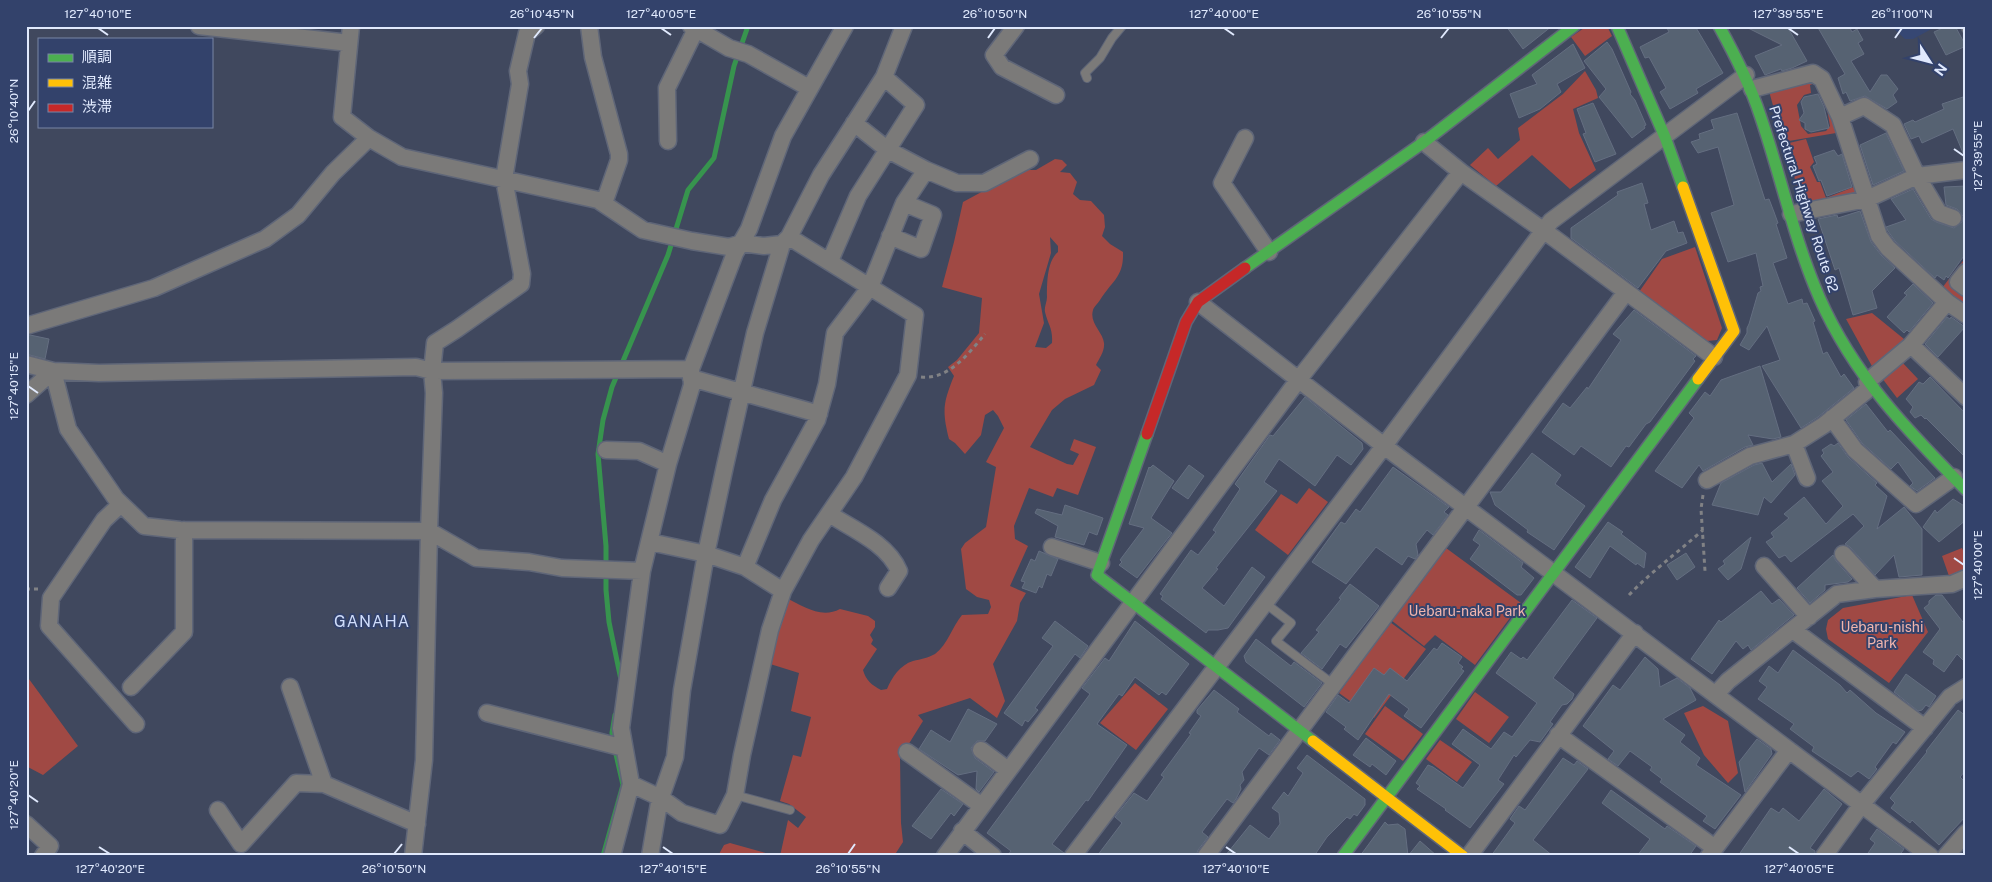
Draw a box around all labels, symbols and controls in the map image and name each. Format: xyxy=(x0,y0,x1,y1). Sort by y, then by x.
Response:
text: 127°40'10"E xyxy=(64,7,132,21)
text: 26°10'45"N xyxy=(510,7,574,21)
text: 127°40'05"E xyxy=(626,7,696,21)
text: 26°10'50"N xyxy=(963,7,1027,21)
text: 127°40'00"E xyxy=(1189,7,1259,21)
text: 26°10'55"N xyxy=(1417,7,1481,21)
text: 127°39'55"E xyxy=(1753,7,1823,21)
text: 26°11'00"N xyxy=(1871,7,1933,21)
legend xyxy=(38,38,212,128)
north arrow xyxy=(1904,38,1954,88)
text: 順調 xyxy=(82,48,112,65)
text: N xyxy=(1931,61,1950,79)
text: 混雑 xyxy=(82,74,112,91)
text: 26°10'40"N xyxy=(7,79,21,143)
text: 渋滞 xyxy=(82,98,112,115)
street label: Prefectural Highway Route 62 xyxy=(1766,104,1842,294)
text: 127°39'55"E xyxy=(1971,121,1985,191)
text: 127°40'15"E xyxy=(7,352,21,420)
text: 127°40'00"E xyxy=(1971,530,1985,600)
park label: Uebaru-naka Park xyxy=(1408,603,1526,619)
district label: GANAHA xyxy=(334,612,410,631)
park label: Uebaru-nishi Park xyxy=(1841,619,1923,651)
text: 127°40'20"E xyxy=(7,760,21,830)
text: 127°40'20"E xyxy=(75,862,145,876)
text: 26°10'50"N xyxy=(362,862,426,876)
text: 127°40'15"E xyxy=(639,862,707,876)
text: 26°10'55"N xyxy=(816,862,880,876)
text: 127°40'10"E xyxy=(1202,862,1270,876)
text: 127°40'05"E xyxy=(1764,862,1834,876)

